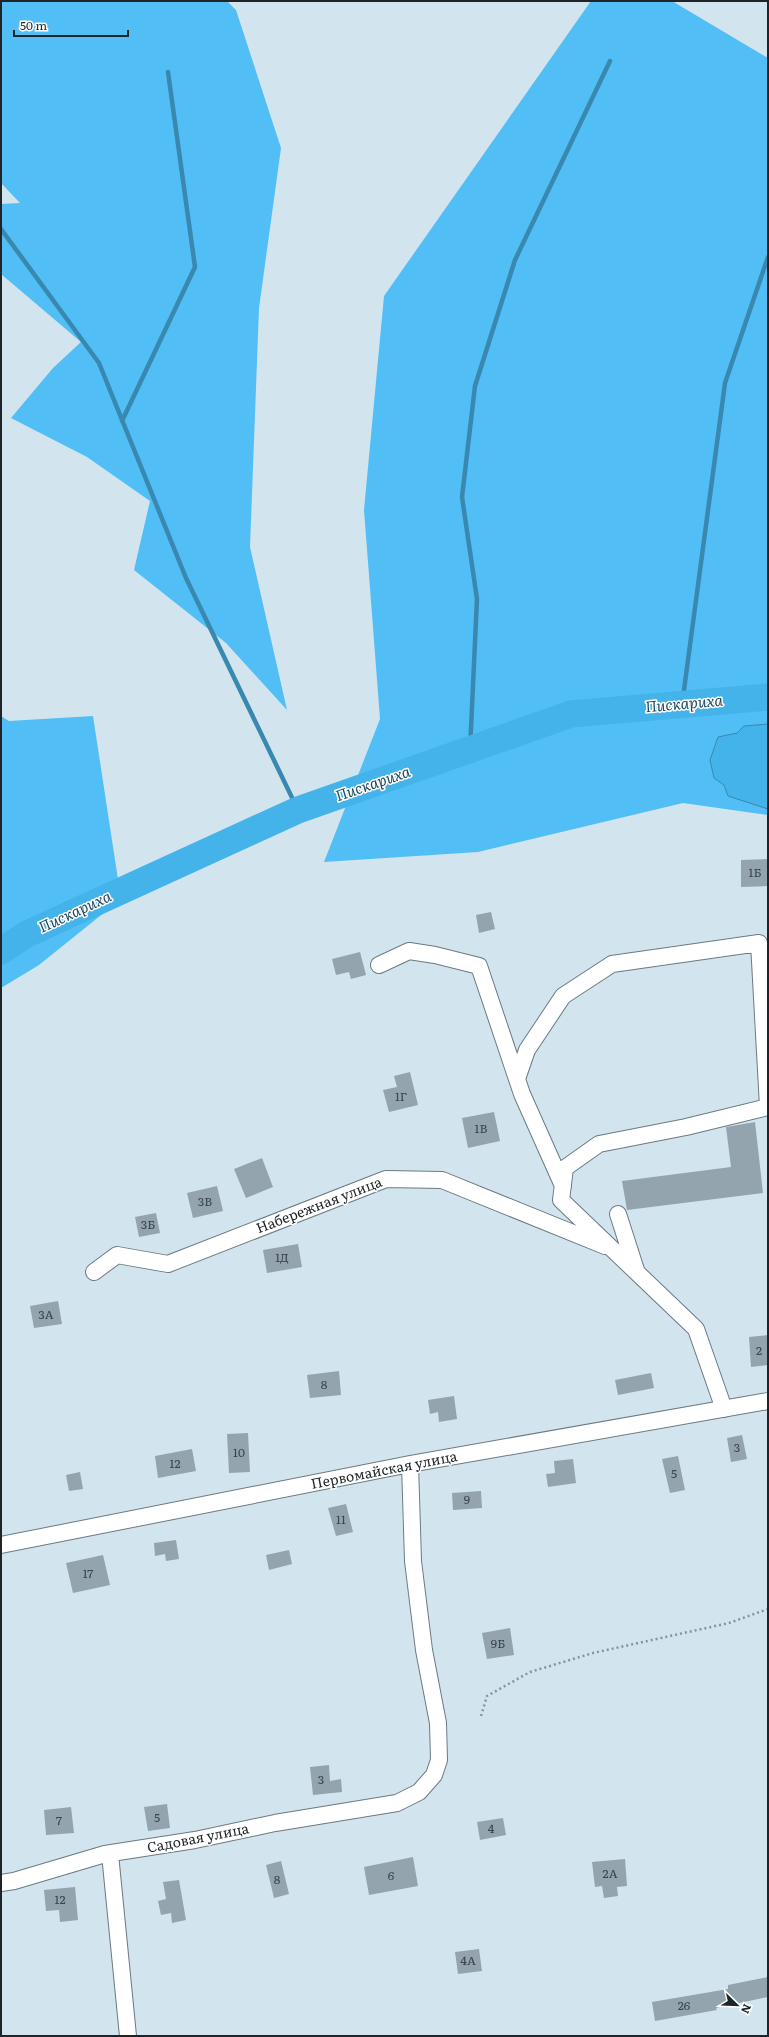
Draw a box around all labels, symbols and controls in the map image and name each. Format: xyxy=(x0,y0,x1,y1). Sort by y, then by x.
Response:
scale bar xyxy=(14,12,128,38)
text: 50 m xyxy=(20,16,47,34)
water label: Пискариха xyxy=(644,688,724,717)
water label: Пискариха xyxy=(332,759,413,806)
house number: 1Б xyxy=(749,863,761,881)
water label: Пискариха xyxy=(34,884,115,938)
house number: 1Г xyxy=(395,1087,407,1105)
house number: 1В xyxy=(475,1119,487,1137)
street label: Набережная улица xyxy=(253,1171,385,1237)
house number: 3В xyxy=(198,1192,212,1210)
house number: 3Б xyxy=(141,1215,155,1233)
house number: 1Д xyxy=(275,1248,289,1266)
house number: 3А xyxy=(38,1305,54,1323)
house number: 2 xyxy=(756,1341,762,1359)
house number: 8 xyxy=(321,1375,328,1393)
house number: 3 xyxy=(734,1438,740,1456)
house number: 10 xyxy=(233,1443,245,1461)
street label: Первомайская улица xyxy=(309,1445,459,1493)
house number: 12 xyxy=(170,1454,180,1472)
house number: 5 xyxy=(671,1464,677,1482)
house number: 9 xyxy=(464,1490,470,1508)
house number: 11 xyxy=(336,1510,346,1528)
house number: 17 xyxy=(83,1564,93,1582)
house number: 9Б xyxy=(491,1634,505,1652)
house number: 3 xyxy=(318,1770,324,1788)
house number: 5 xyxy=(154,1808,160,1826)
house number: 7 xyxy=(56,1811,62,1829)
street label: Садовая улица xyxy=(145,1817,251,1857)
house number: 4 xyxy=(488,1819,495,1837)
house number: 2А xyxy=(603,1864,618,1882)
house number: 6 xyxy=(388,1866,395,1884)
house number: 8 xyxy=(274,1870,281,1888)
house number: 12 xyxy=(55,1890,65,1908)
house number: 4А xyxy=(460,1951,476,1969)
north arrow xyxy=(717,1985,757,2025)
house number: 26 xyxy=(678,1996,691,2014)
text: N xyxy=(738,2002,756,2017)

